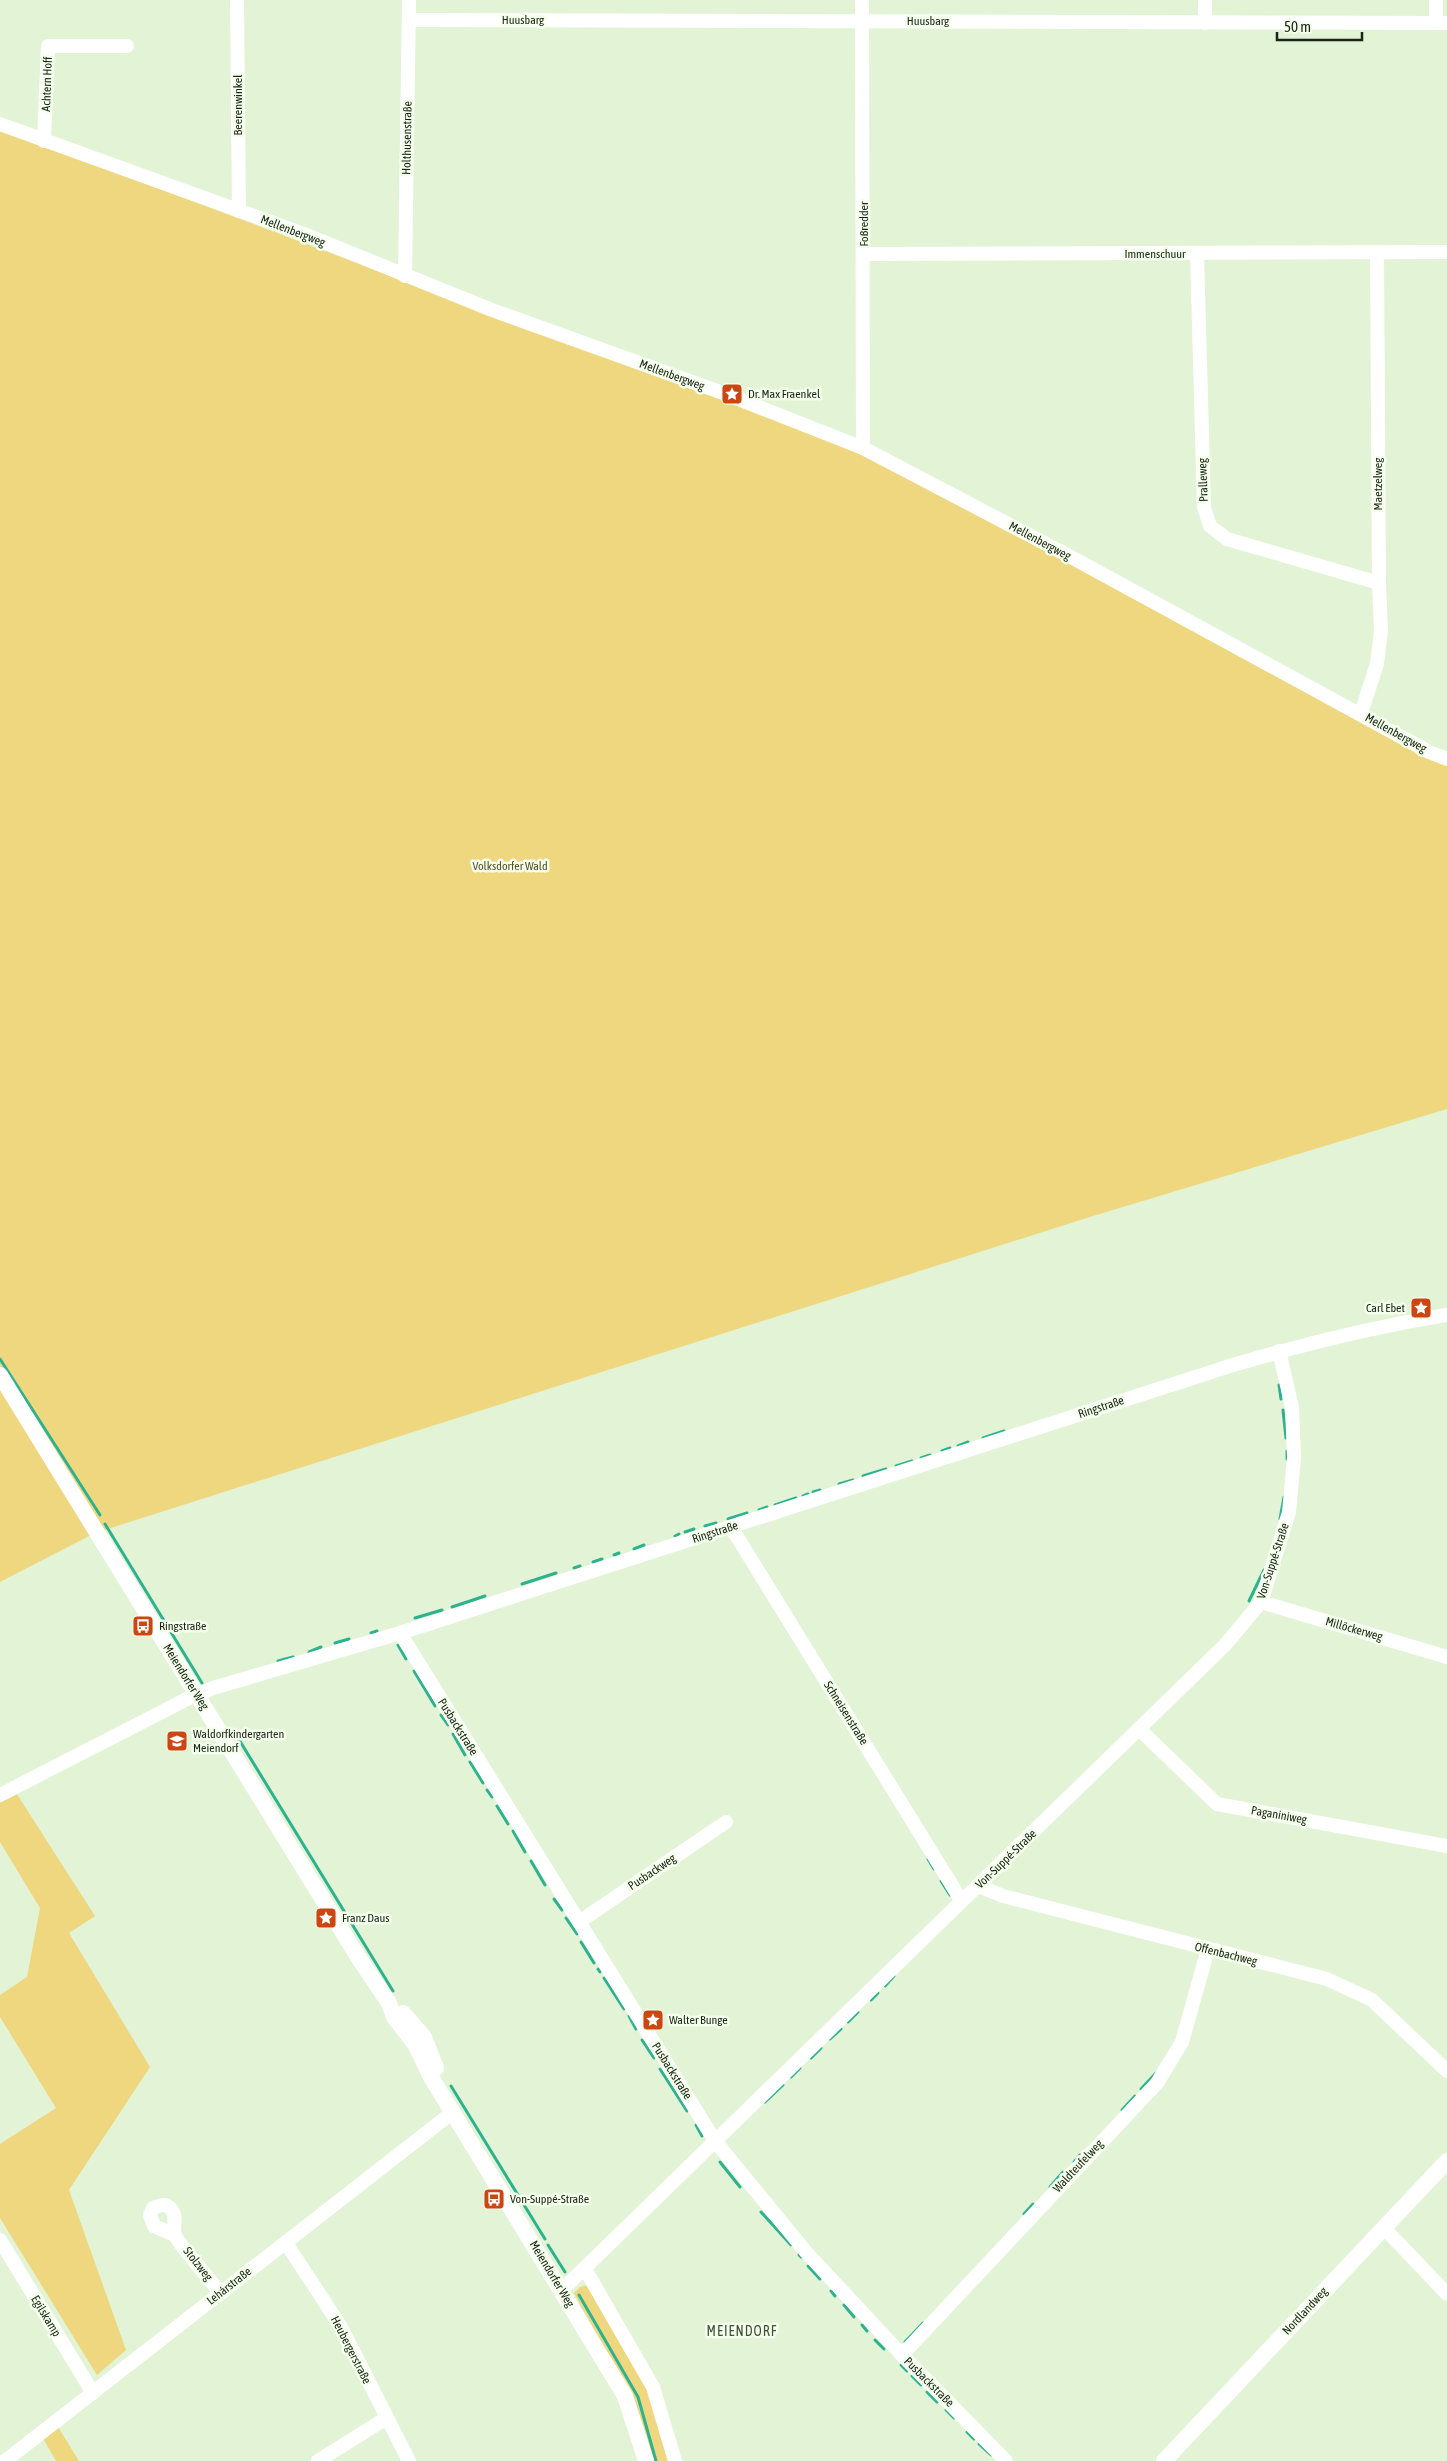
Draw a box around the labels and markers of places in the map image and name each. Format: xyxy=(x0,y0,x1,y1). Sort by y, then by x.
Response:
place icon: Dr. Max Fraenkel xyxy=(720,382,744,406)
place label: Dr. Max Fraenkel xyxy=(748,387,821,401)
place icon: Carl Ebet xyxy=(1409,1296,1433,1320)
place label: Carl Ebet xyxy=(1366,1301,1406,1315)
bus stop icon: Ringstraße xyxy=(131,1614,155,1638)
place label: Ringstraße xyxy=(159,1619,206,1633)
place label: Waldorfkindergarten Meiendorf xyxy=(193,1727,284,1755)
school or university icon: Waldorfkindergarten Meiendorf xyxy=(165,1729,189,1753)
place icon: Franz Daus xyxy=(314,1906,338,1930)
place label: Franz Daus xyxy=(342,1911,390,1925)
place icon: Walter Bunge xyxy=(641,2008,665,2032)
place label: Walter Bunge xyxy=(669,2013,728,2027)
bus stop icon: Von-Suppé-Straße xyxy=(482,2187,506,2211)
place label: Von-Suppé-Straße xyxy=(510,2192,589,2206)

